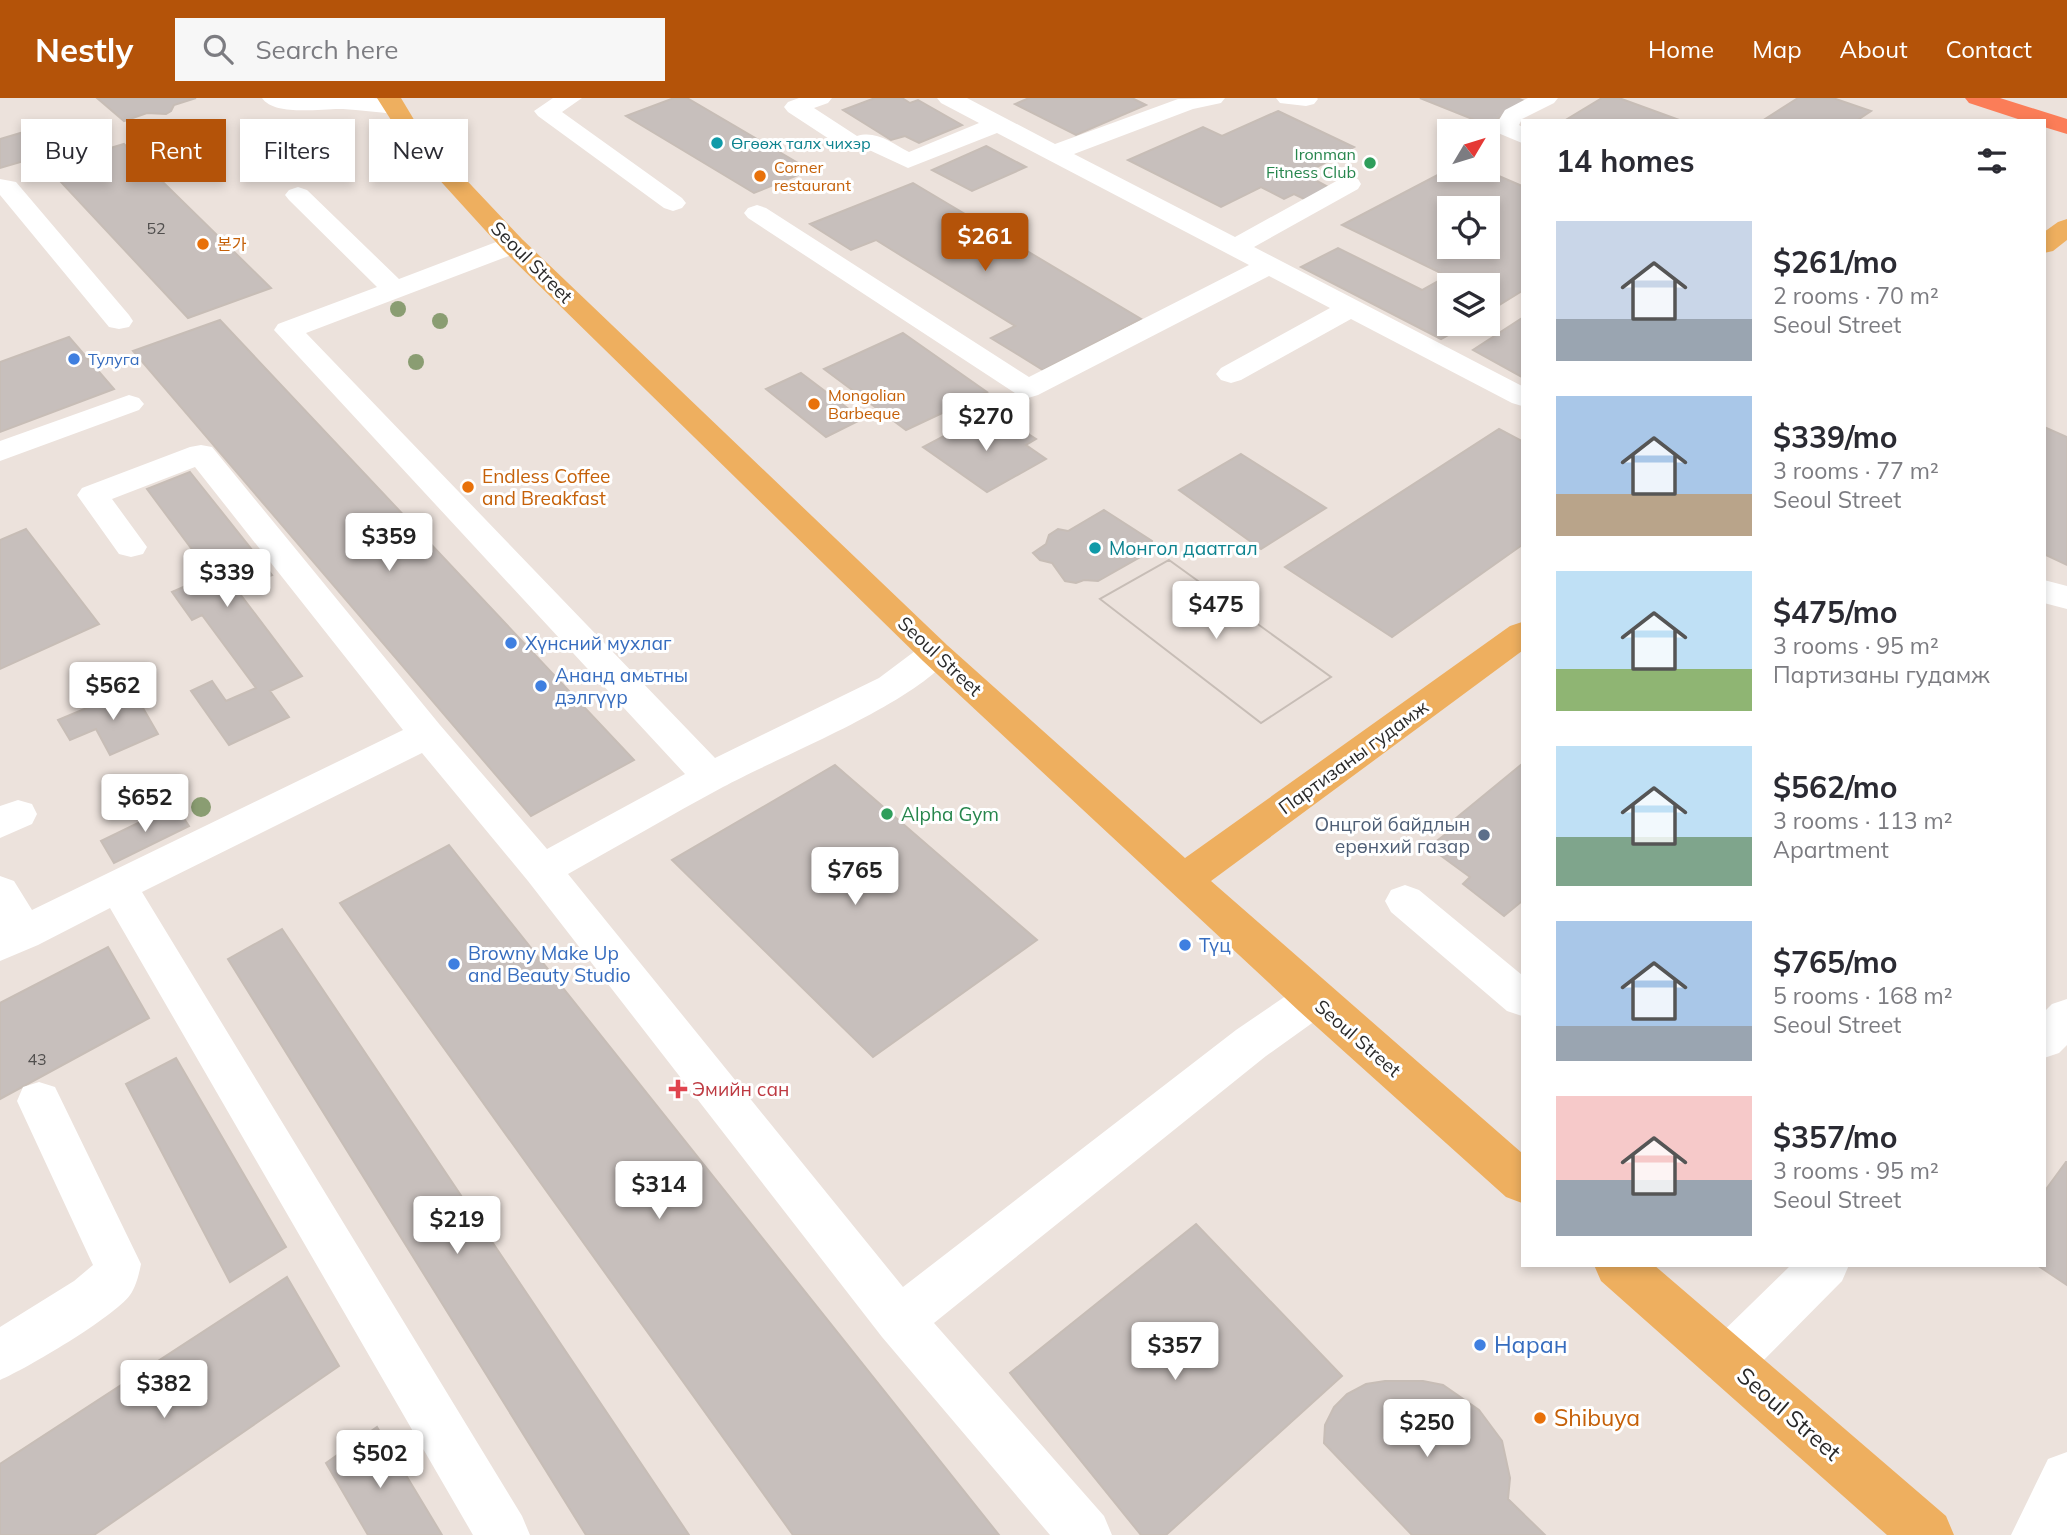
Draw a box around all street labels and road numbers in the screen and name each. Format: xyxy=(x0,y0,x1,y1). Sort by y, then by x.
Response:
street label: Seoul Street xyxy=(486,216,578,308)
street label: Seoul Street xyxy=(893,611,987,701)
street label: Партизаны гудамж xyxy=(1273,694,1433,819)
street label: Seoul Street xyxy=(1310,994,1406,1082)
street label: Seoul Street xyxy=(1731,1361,1847,1467)

